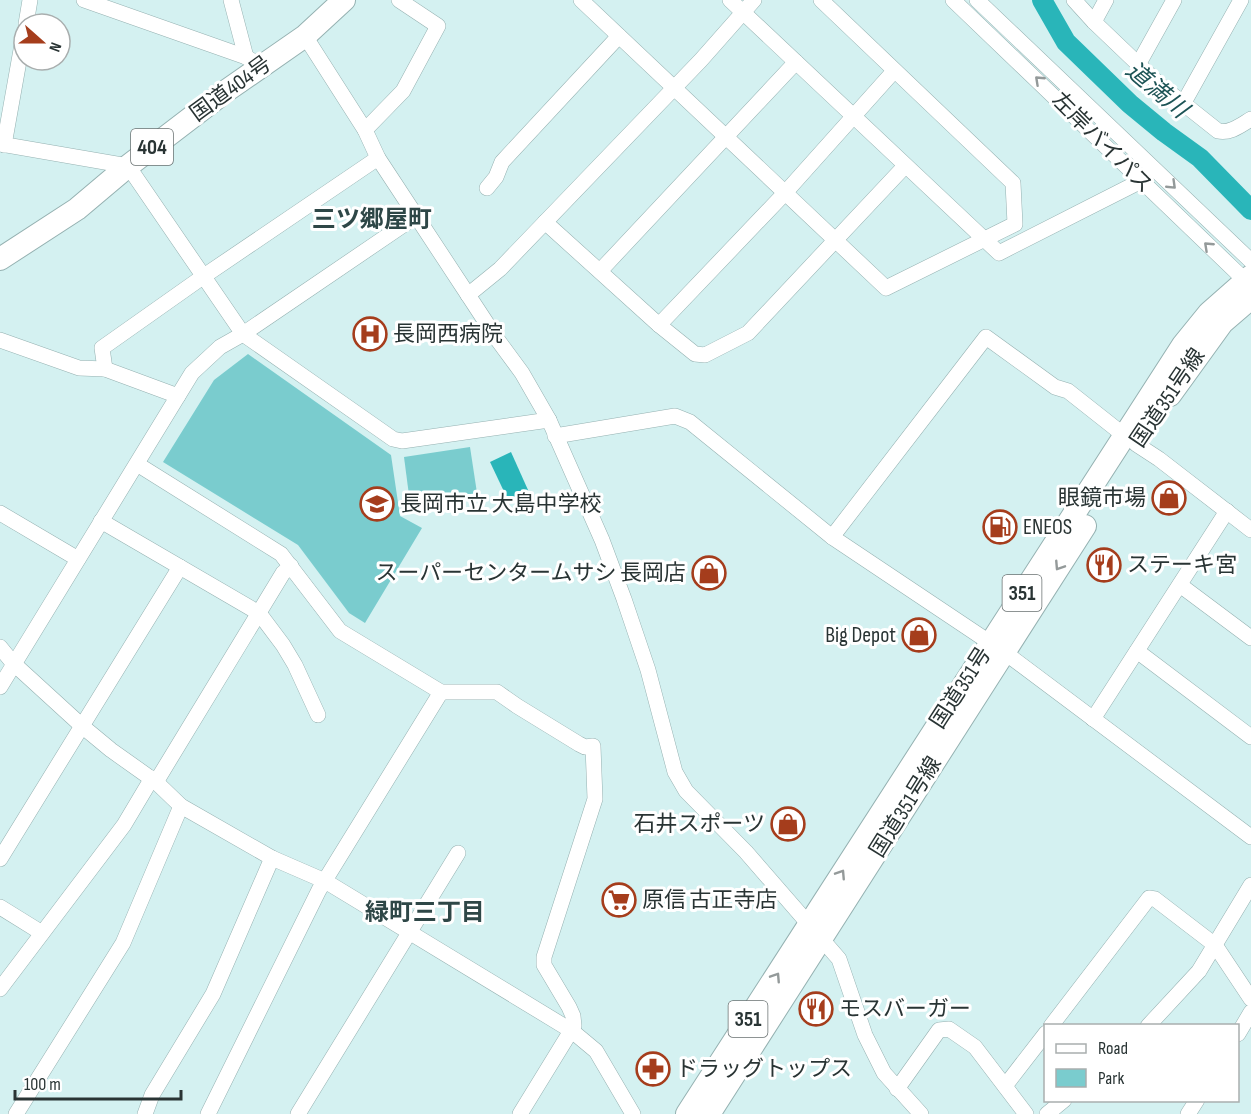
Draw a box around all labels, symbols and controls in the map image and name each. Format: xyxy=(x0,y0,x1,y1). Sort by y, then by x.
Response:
north arrow xyxy=(12,12,72,72)
text: N xyxy=(44,39,65,54)
street label: 国道404号 xyxy=(185,50,277,128)
water label: 道満川 xyxy=(1120,56,1196,126)
one-way arrow xyxy=(1035,77,1046,88)
street label: 左岸バイパス xyxy=(1046,87,1158,199)
road number: 404 xyxy=(131,129,173,165)
one-way arrow xyxy=(1165,177,1176,188)
district label: 三ツ郷屋町 xyxy=(312,205,432,234)
one-way arrow xyxy=(1204,242,1215,253)
hospital icon: 長岡西病院 xyxy=(352,316,388,352)
place label: 長岡西病院 xyxy=(393,321,503,348)
street label: 国道351号線 xyxy=(1125,343,1211,453)
shop icon: 眼鏡市場 xyxy=(1151,480,1187,516)
place label: 眼鏡市場 xyxy=(1058,485,1146,512)
school or university icon: 長岡市立 大島中学校 xyxy=(359,486,395,522)
place label: 長岡市立 大島中学校 xyxy=(400,491,602,518)
fuel station icon: ENEOS xyxy=(982,509,1018,545)
place label: ENEOS xyxy=(1023,514,1072,541)
restaurant icon: ステーキ宮 xyxy=(1086,547,1122,583)
place label: ステーキ宮 xyxy=(1127,552,1237,579)
shop icon: スーパーセンタームサシ 長岡店 xyxy=(691,555,727,591)
place label: スーパーセンタームサシ 長岡店 xyxy=(375,560,686,587)
one-way arrow xyxy=(1055,560,1067,570)
road number: 351 xyxy=(1002,575,1042,611)
shop icon: Big Depot xyxy=(901,617,937,653)
place label: Big Depot xyxy=(825,622,896,649)
street label: 国道351号 xyxy=(925,642,997,734)
street label: 国道351号線 xyxy=(864,752,948,862)
shop icon: 石井スポーツ xyxy=(770,806,806,842)
place label: 石井スポーツ xyxy=(633,811,765,838)
one-way arrow xyxy=(834,870,845,881)
supermarket icon: 原信 古正寺店 xyxy=(601,882,637,918)
place label: 原信 古正寺店 xyxy=(642,887,778,914)
district label: 緑町三丁目 xyxy=(365,898,485,927)
one-way arrow xyxy=(768,972,779,983)
restaurant icon: モスバーガー xyxy=(798,991,834,1027)
place label: モスバーガー xyxy=(839,996,971,1023)
road number: 351 xyxy=(728,1001,768,1037)
legend xyxy=(1044,1024,1239,1102)
text: Road xyxy=(1098,1038,1128,1059)
pharmacy icon: ドラッグトップス xyxy=(635,1051,671,1087)
place label: ドラッグトップス xyxy=(676,1056,852,1083)
scale bar xyxy=(15,1063,182,1101)
text: Park xyxy=(1098,1068,1124,1089)
text: 100 m xyxy=(24,1074,61,1095)

